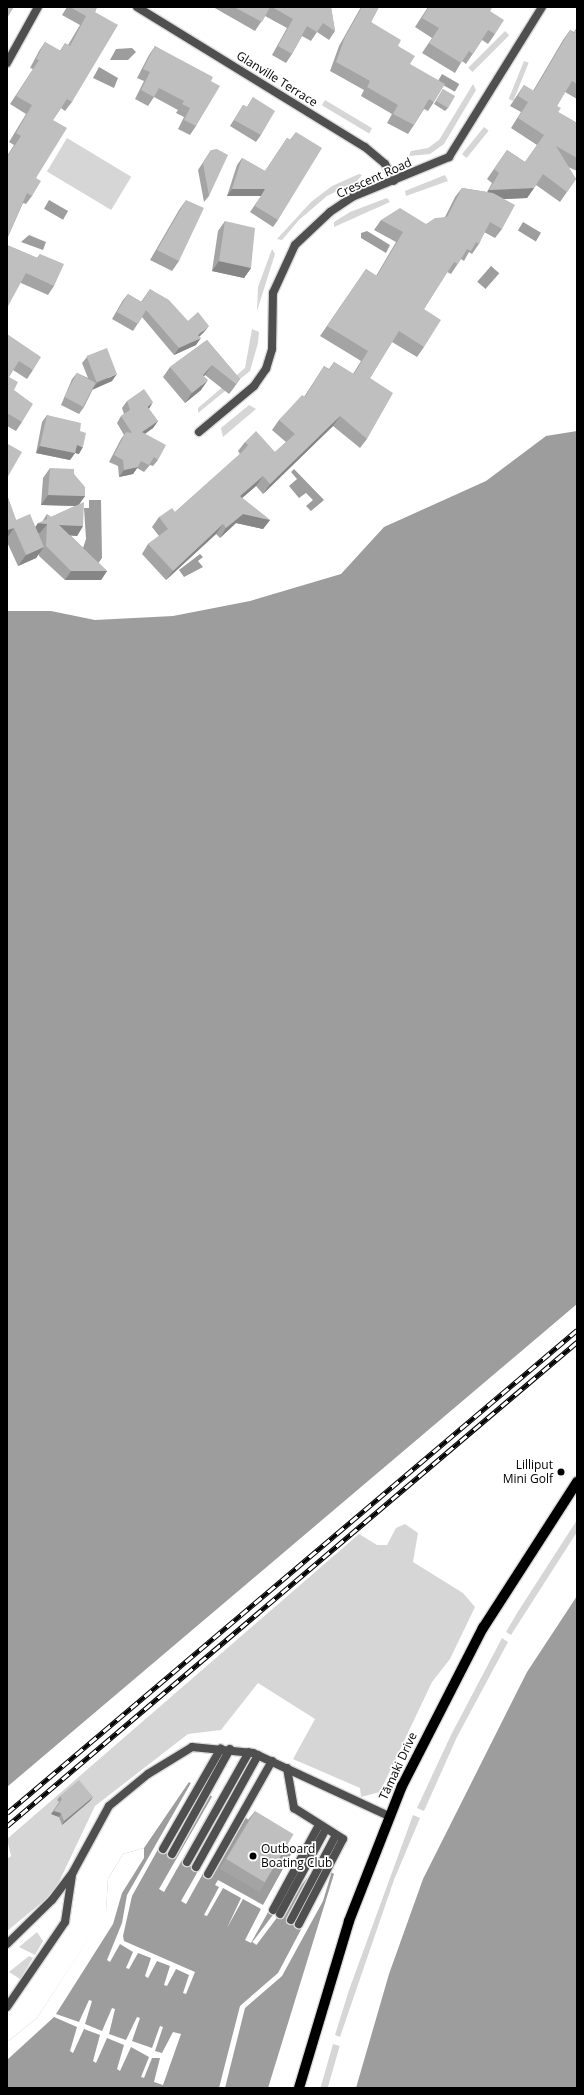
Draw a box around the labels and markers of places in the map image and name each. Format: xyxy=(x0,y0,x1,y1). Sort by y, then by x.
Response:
place label: Lilliput Mini Golf xyxy=(503,1458,553,1486)
marker: Lilliput Mini Golf xyxy=(556,1467,566,1477)
place label: Outboard Boating Club xyxy=(261,1842,332,1870)
marker: Outboard Boating Club xyxy=(248,1851,258,1861)

